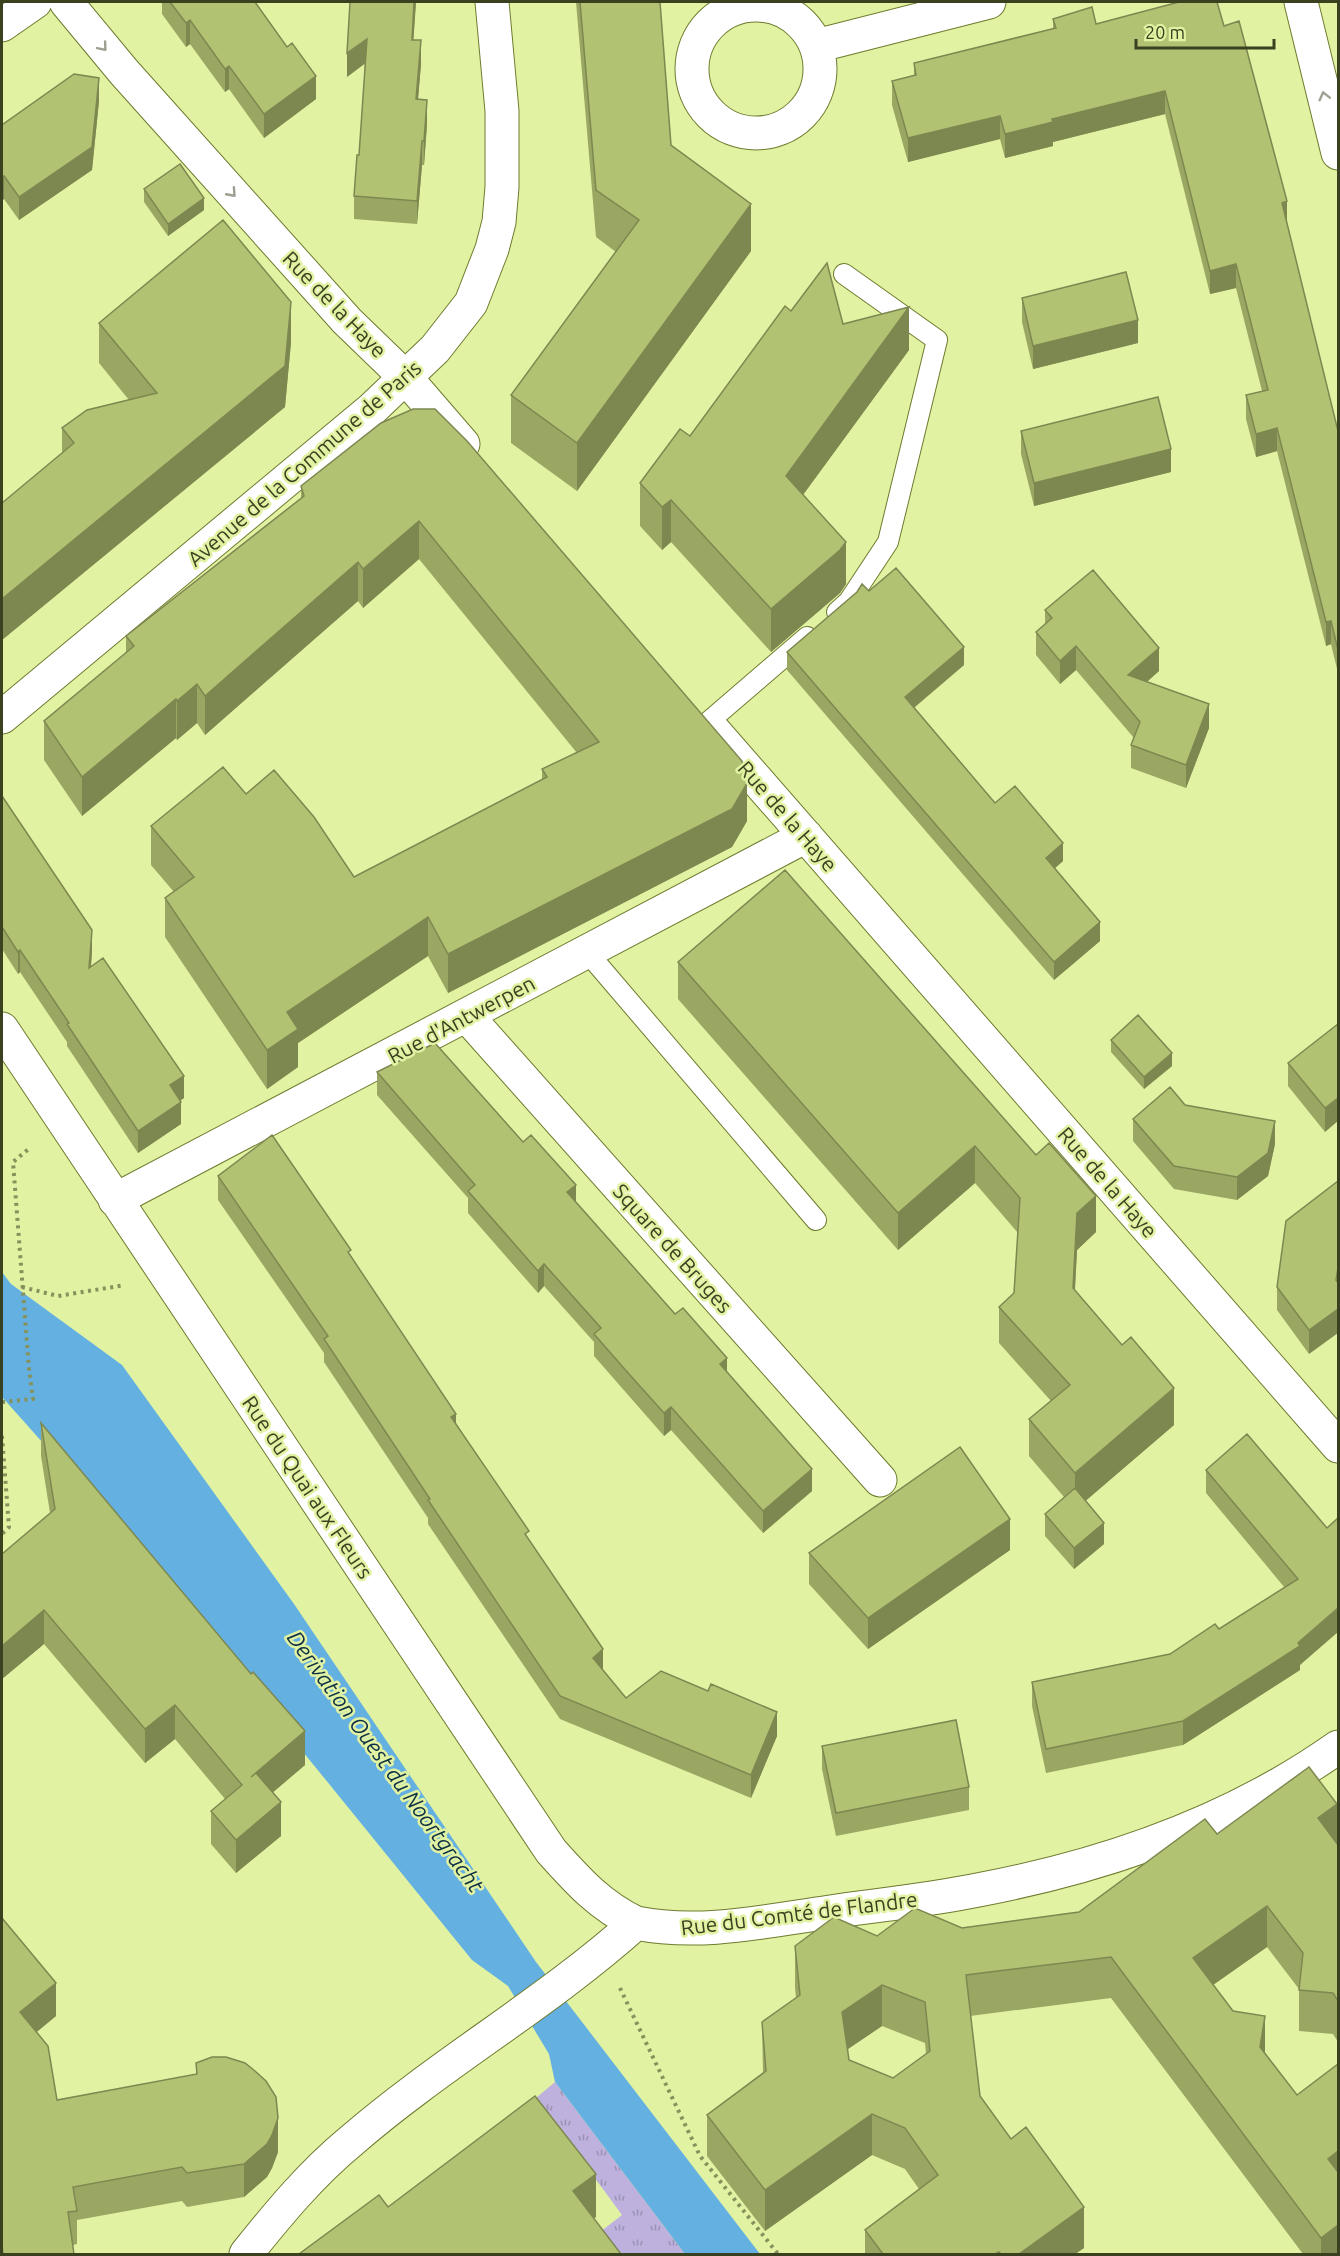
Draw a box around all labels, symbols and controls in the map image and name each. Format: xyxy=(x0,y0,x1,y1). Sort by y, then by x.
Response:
scale bar xyxy=(1136,12,1274,50)
text: 20 m xyxy=(1145,22,1185,42)
one-way arrow xyxy=(95,40,106,51)
one-way arrow xyxy=(1319,91,1332,101)
one-way arrow xyxy=(225,186,236,196)
street label: Rue de la Haye xyxy=(278,246,392,362)
street label: Avenue de la Commune de Paris xyxy=(182,355,426,571)
street label: Rue de la Haye xyxy=(734,756,842,876)
street label: Rue d'Antwerpen xyxy=(383,970,539,1068)
street label: Rue de la Haye xyxy=(1054,1122,1162,1242)
street label: Square de Bruges xyxy=(609,1179,737,1317)
street label: Rue du Quai aux Fleurs xyxy=(238,1391,378,1583)
water label: Derivation Ouest du Noortgracht xyxy=(283,1625,490,1897)
street label: Rue du Comté de Flandre xyxy=(679,1887,919,1939)

